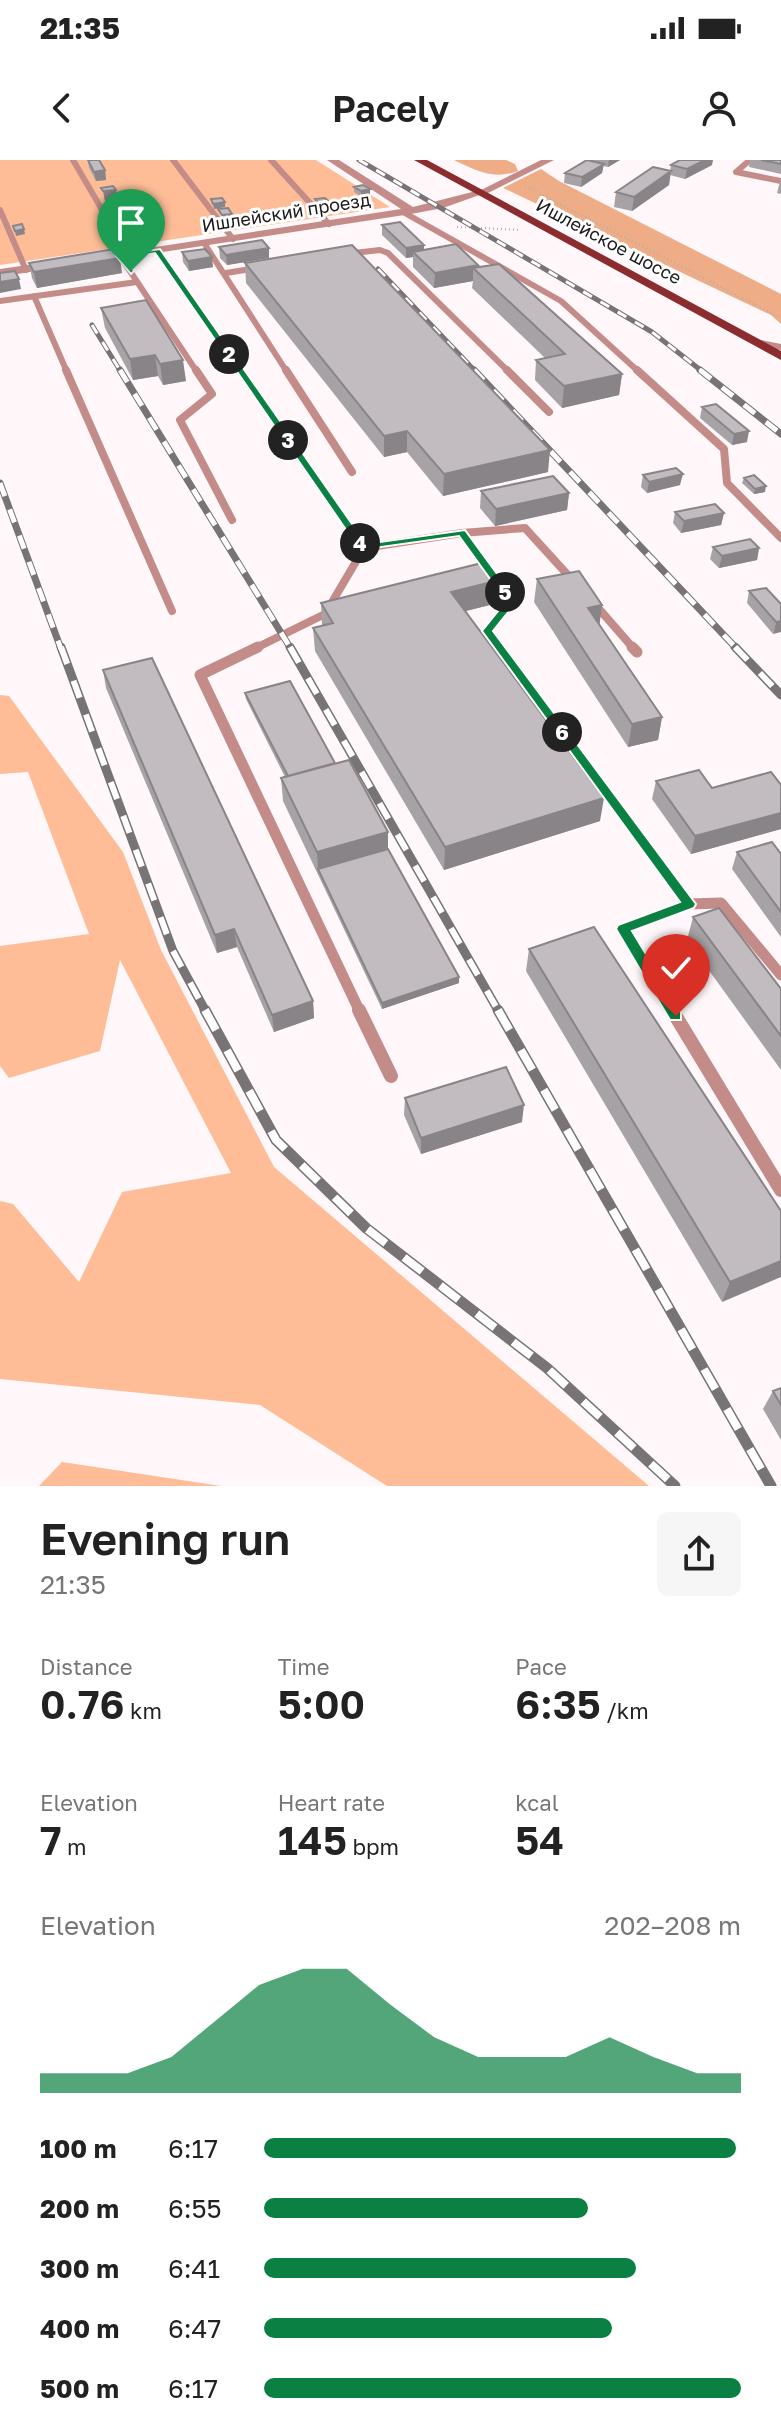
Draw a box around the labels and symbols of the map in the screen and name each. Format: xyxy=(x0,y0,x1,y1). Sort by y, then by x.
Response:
street label: Ишлейский проезд xyxy=(200,188,372,236)
pin xyxy=(97,189,165,271)
street label: Ишлейское шоссе xyxy=(533,193,685,289)
pin: 2 xyxy=(209,334,249,374)
pin: 3 xyxy=(268,420,308,460)
pin: 4 xyxy=(340,523,380,563)
pin: 5 xyxy=(485,572,525,612)
pin: 6 xyxy=(542,712,582,752)
pin xyxy=(642,934,710,1016)

